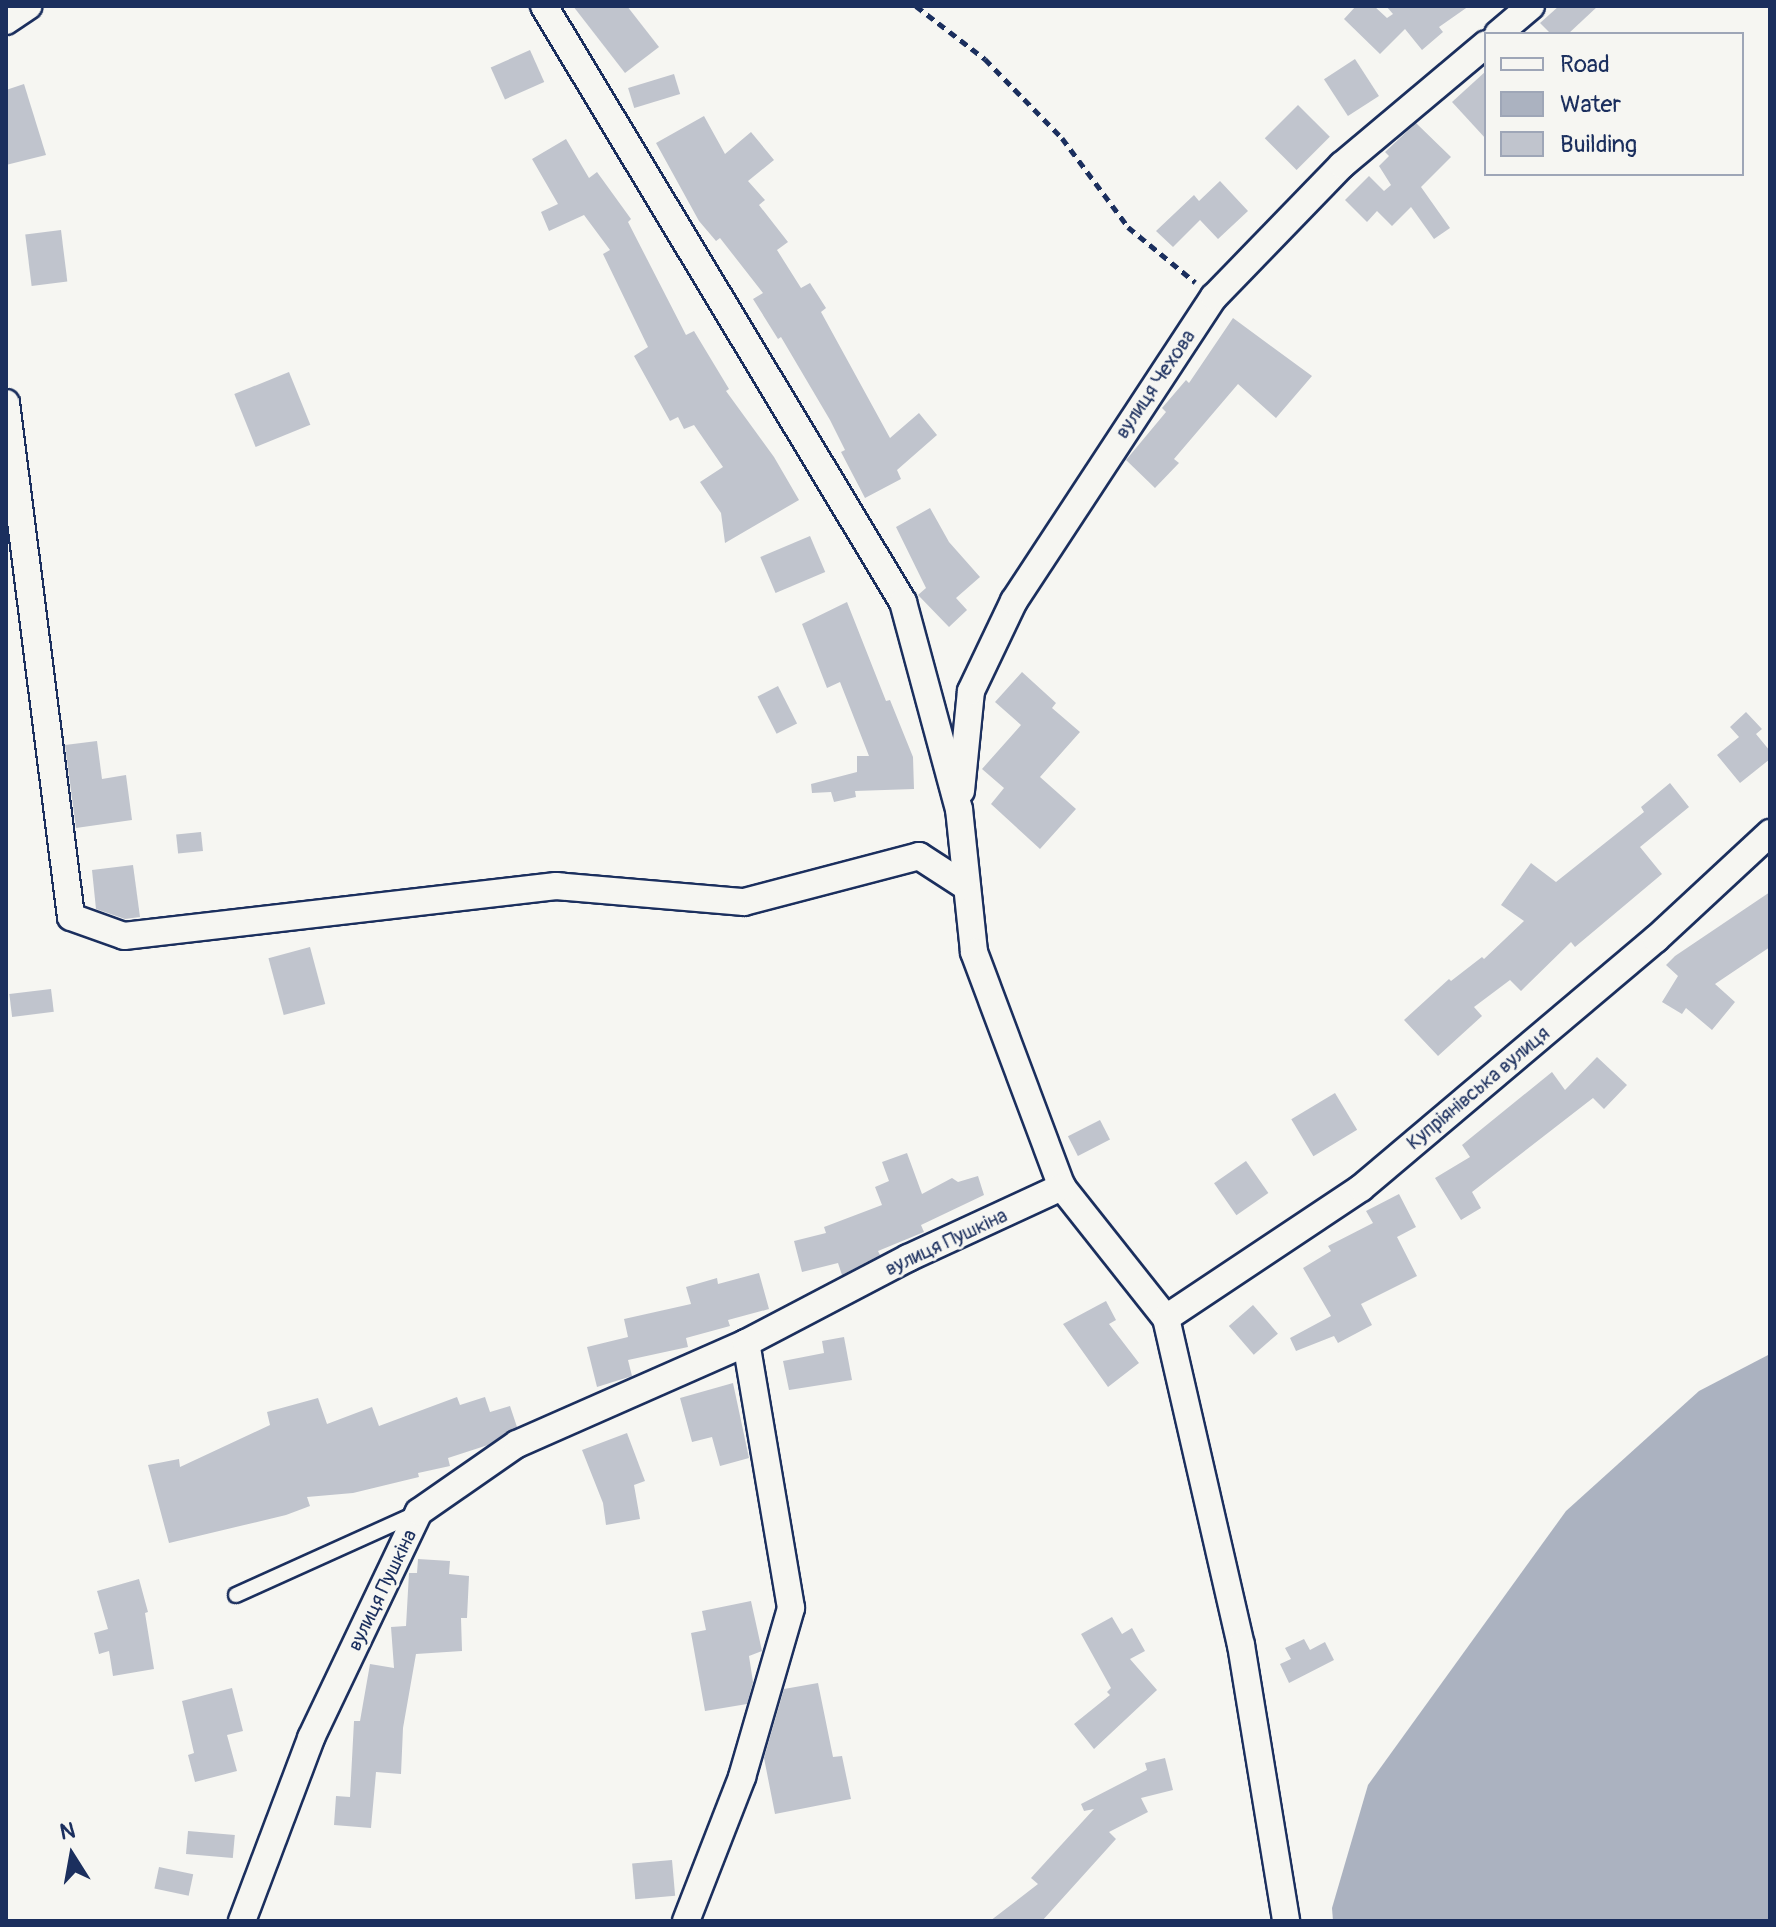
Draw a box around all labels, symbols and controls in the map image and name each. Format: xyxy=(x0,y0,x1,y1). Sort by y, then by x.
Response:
legend xyxy=(1484,32,1744,176)
text: Road xyxy=(1560,50,1610,79)
text: Water xyxy=(1560,90,1621,119)
text: Building xyxy=(1560,130,1637,159)
street label: вулиця Чехова xyxy=(1110,325,1200,443)
street label: Купріянівська вулиця xyxy=(1402,1021,1554,1155)
street label: вулиця Пушкіна xyxy=(881,1203,1011,1281)
street label: вулиця Пушкіна xyxy=(342,1525,422,1655)
north arrow xyxy=(32,1815,112,1895)
text: N xyxy=(57,1816,77,1847)

